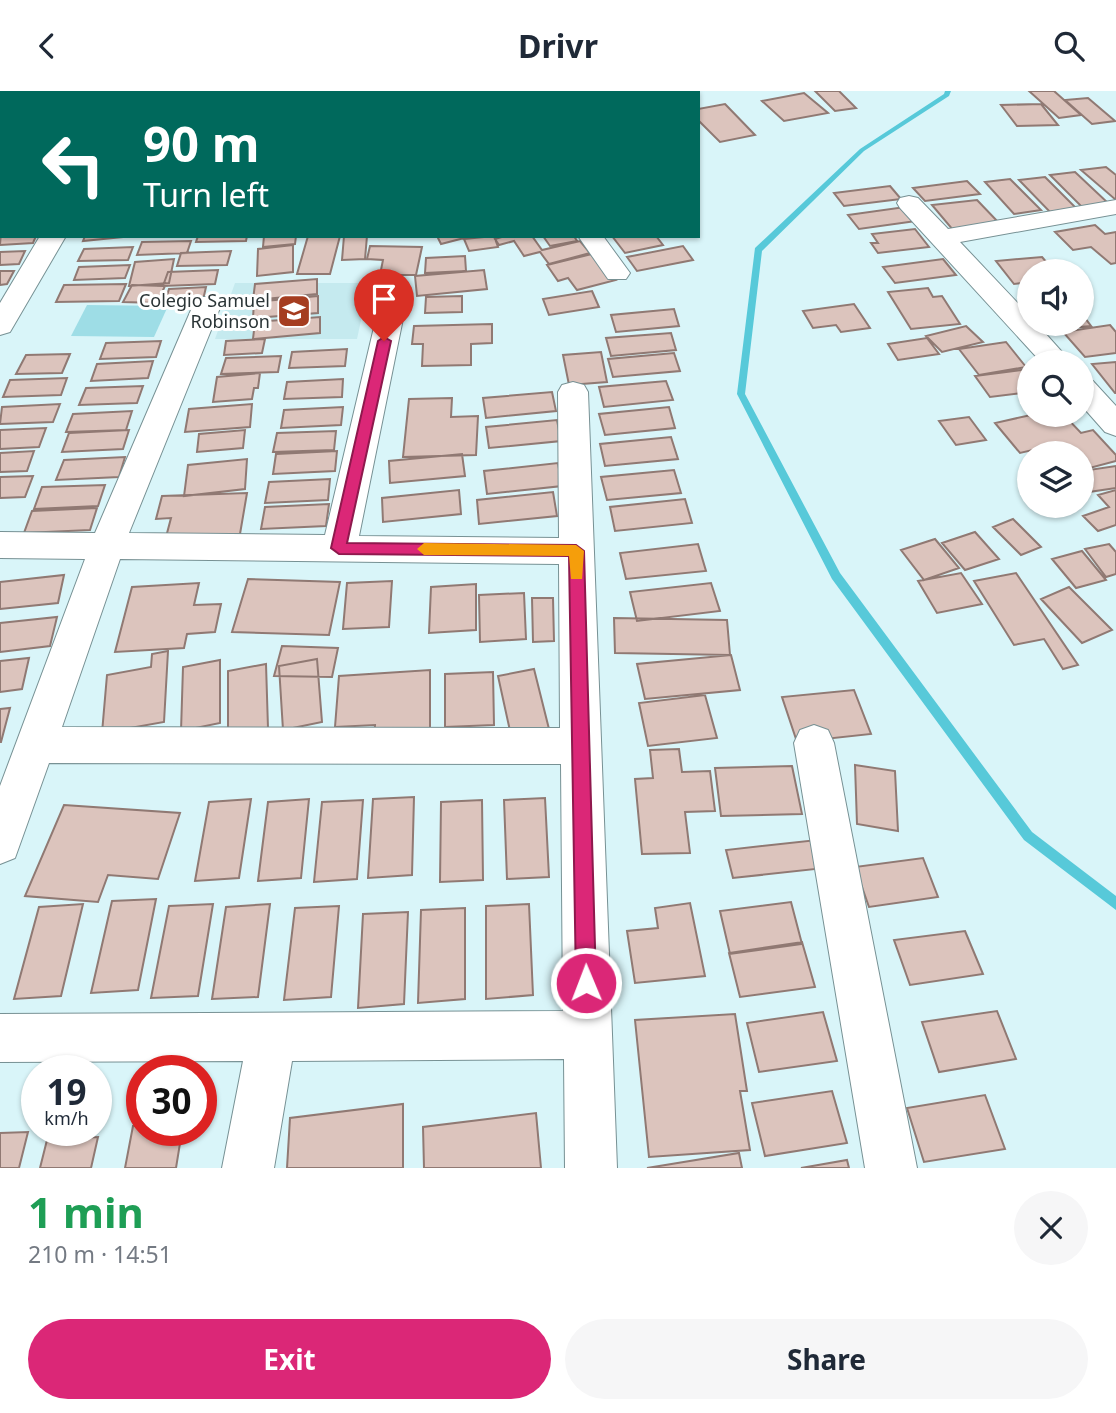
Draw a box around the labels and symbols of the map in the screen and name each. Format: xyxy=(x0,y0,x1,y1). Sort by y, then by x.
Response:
pin xyxy=(354,269,414,341)
place label: Colegio Samuel Robinson xyxy=(139,288,270,333)
school or university icon: Colegio Samuel Robinson xyxy=(275,292,313,330)
position arrow xyxy=(549,946,623,1020)
speed limit sign: 30 xyxy=(126,1055,217,1146)

